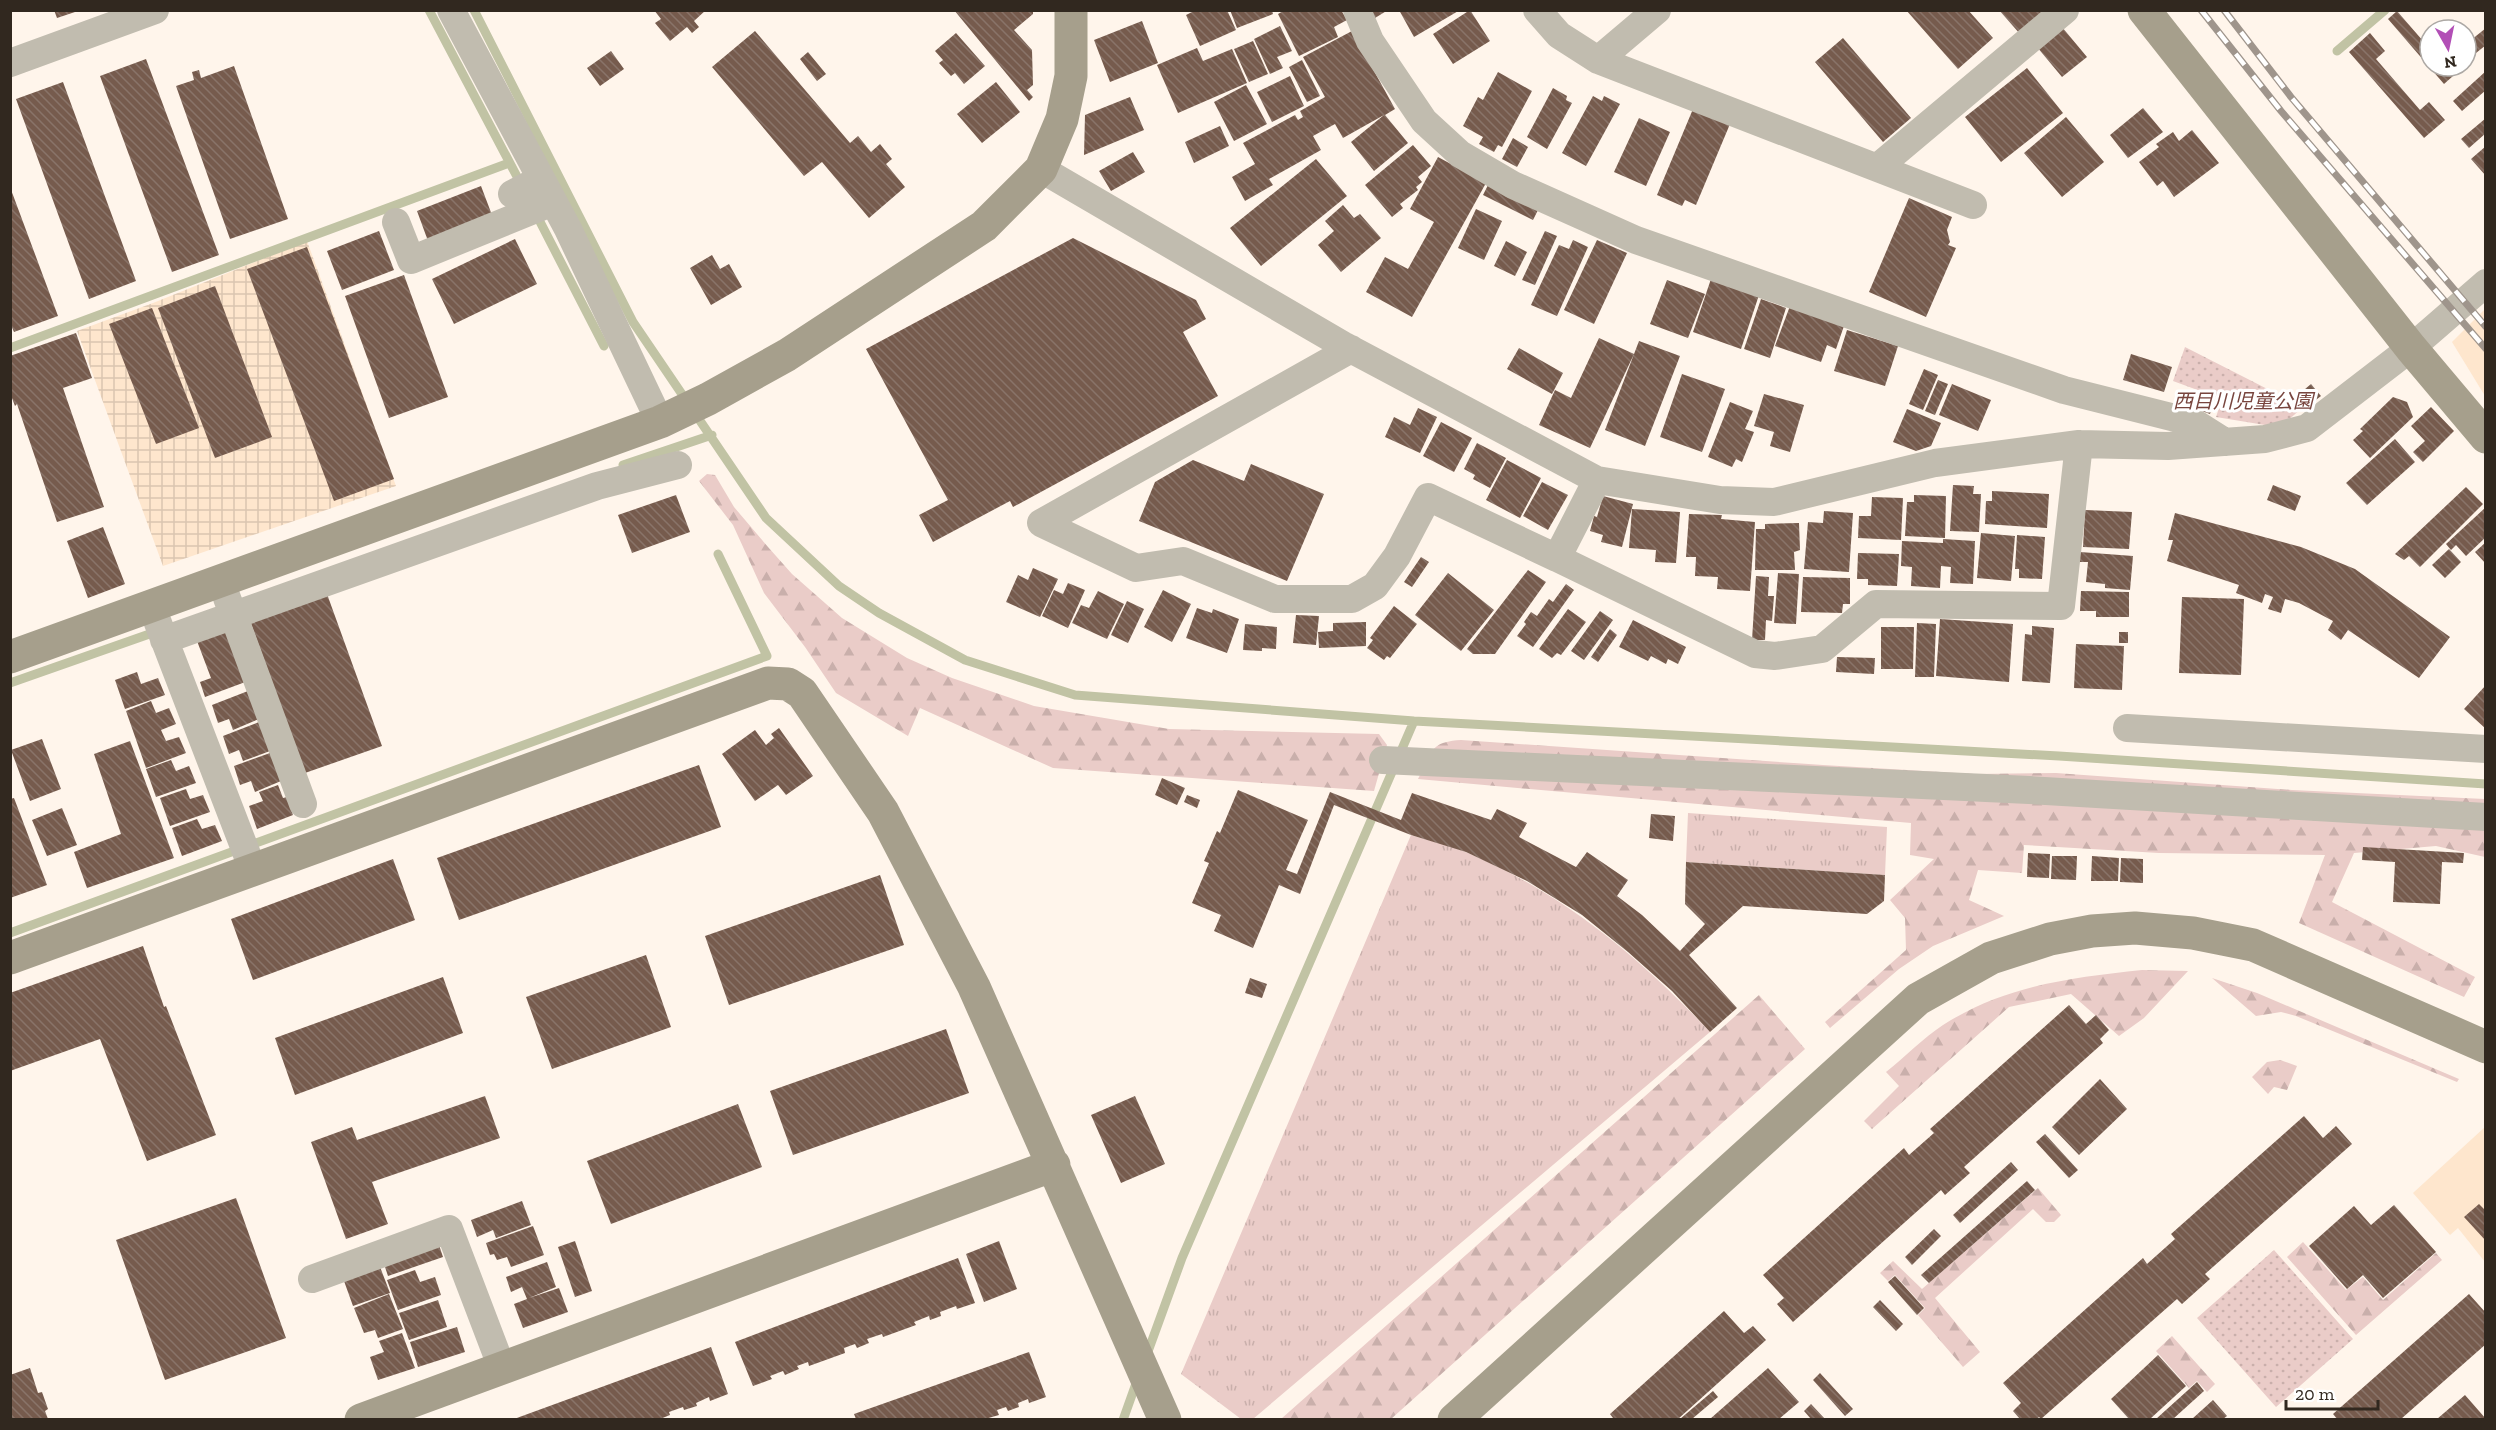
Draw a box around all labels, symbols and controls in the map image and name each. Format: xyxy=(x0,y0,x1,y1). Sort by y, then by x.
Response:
north arrow xyxy=(2418,18,2478,78)
text: N xyxy=(2443,52,2458,73)
park label: 西目川児童公園 xyxy=(2173,389,2316,413)
scale bar xyxy=(2286,1373,2378,1411)
text: 20 m xyxy=(2295,1383,2335,1405)

